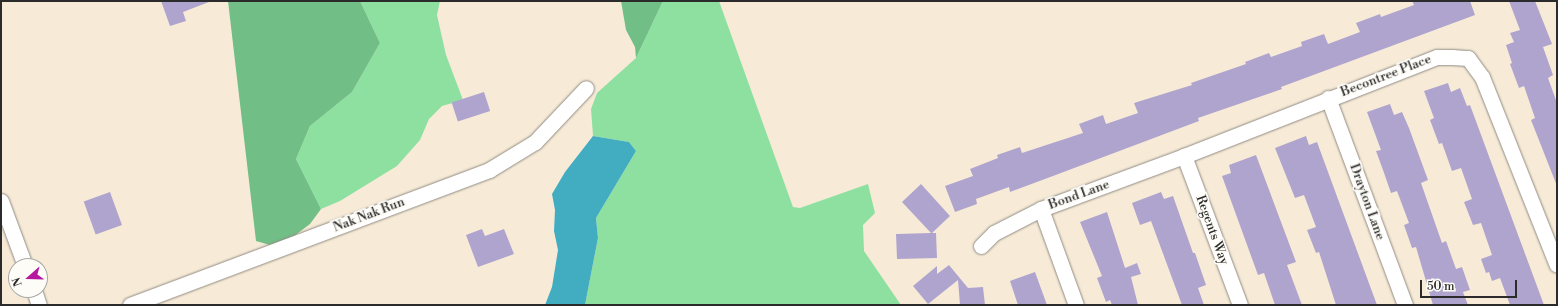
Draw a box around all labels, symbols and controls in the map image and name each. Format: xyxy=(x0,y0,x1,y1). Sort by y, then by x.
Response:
street label: Becontree Place xyxy=(1339,52,1433,100)
street label: Drayton Lane xyxy=(1346,162,1388,242)
street label: Bond Lane xyxy=(1046,177,1112,213)
street label: Regents Way xyxy=(1192,193,1232,267)
street label: Nak Nak Run xyxy=(331,194,407,236)
north arrow xyxy=(8,258,48,298)
scale bar xyxy=(1422,272,1519,298)
text: N xyxy=(10,275,26,288)
text: 50 m xyxy=(1427,279,1455,294)

